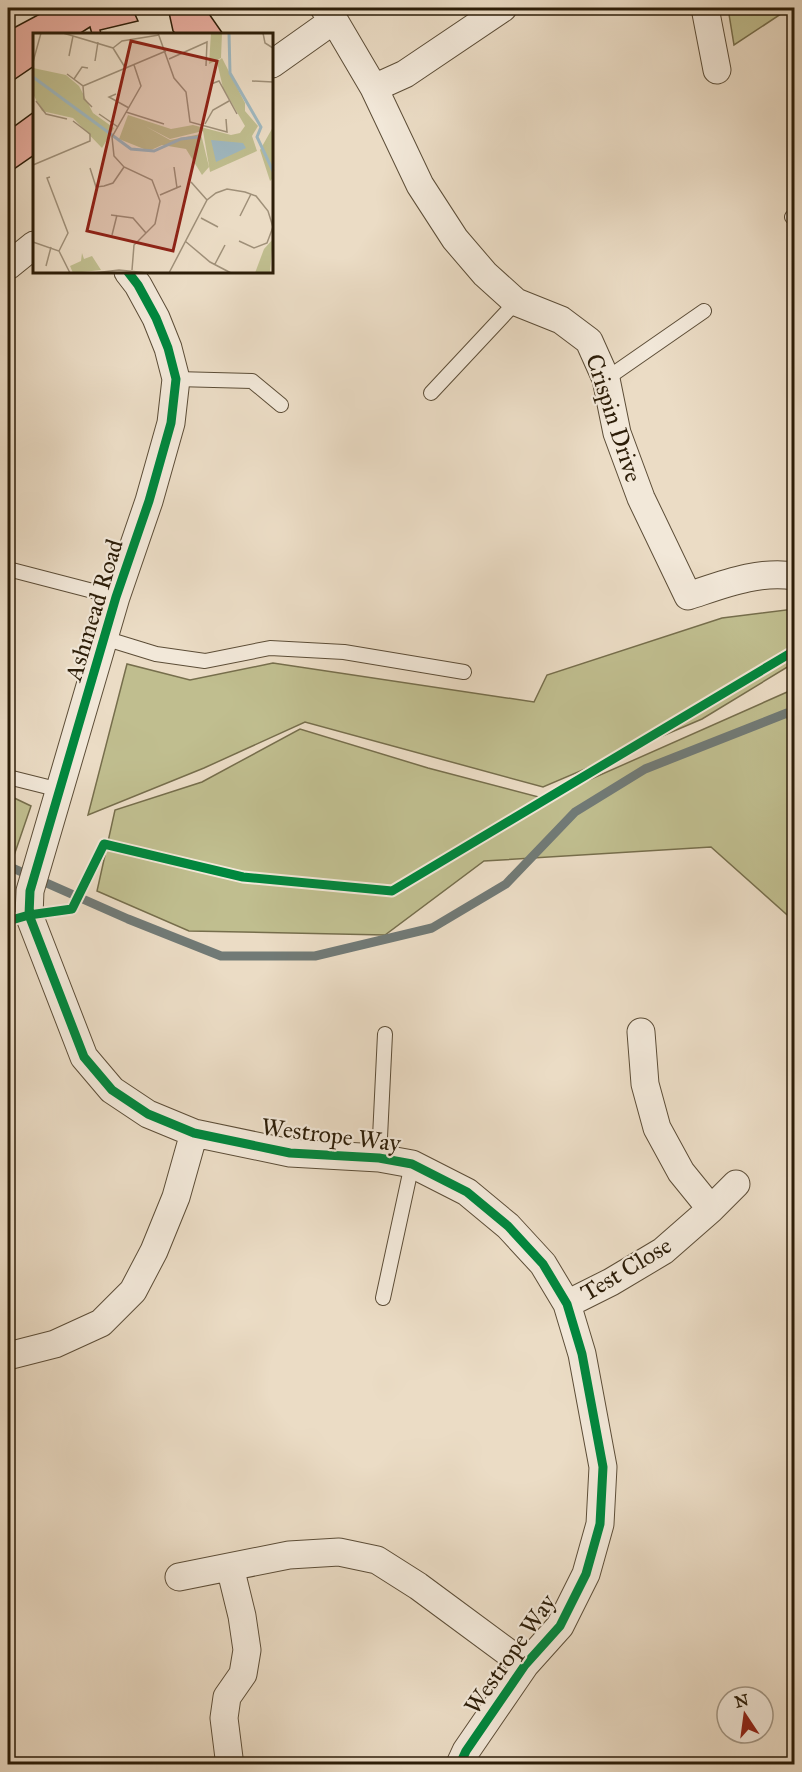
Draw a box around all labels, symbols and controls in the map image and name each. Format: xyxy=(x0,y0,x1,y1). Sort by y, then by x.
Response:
inset map xyxy=(33,33,273,273)
street label: Crispin Drive xyxy=(579,350,649,486)
street label: Ashmead Road xyxy=(58,535,130,686)
street label: Westrope Way xyxy=(260,1112,403,1159)
street label: Test Close xyxy=(575,1230,677,1308)
street label: Westrope Way xyxy=(458,1587,563,1720)
north arrow xyxy=(715,1685,775,1745)
text: N xyxy=(733,1690,751,1712)

